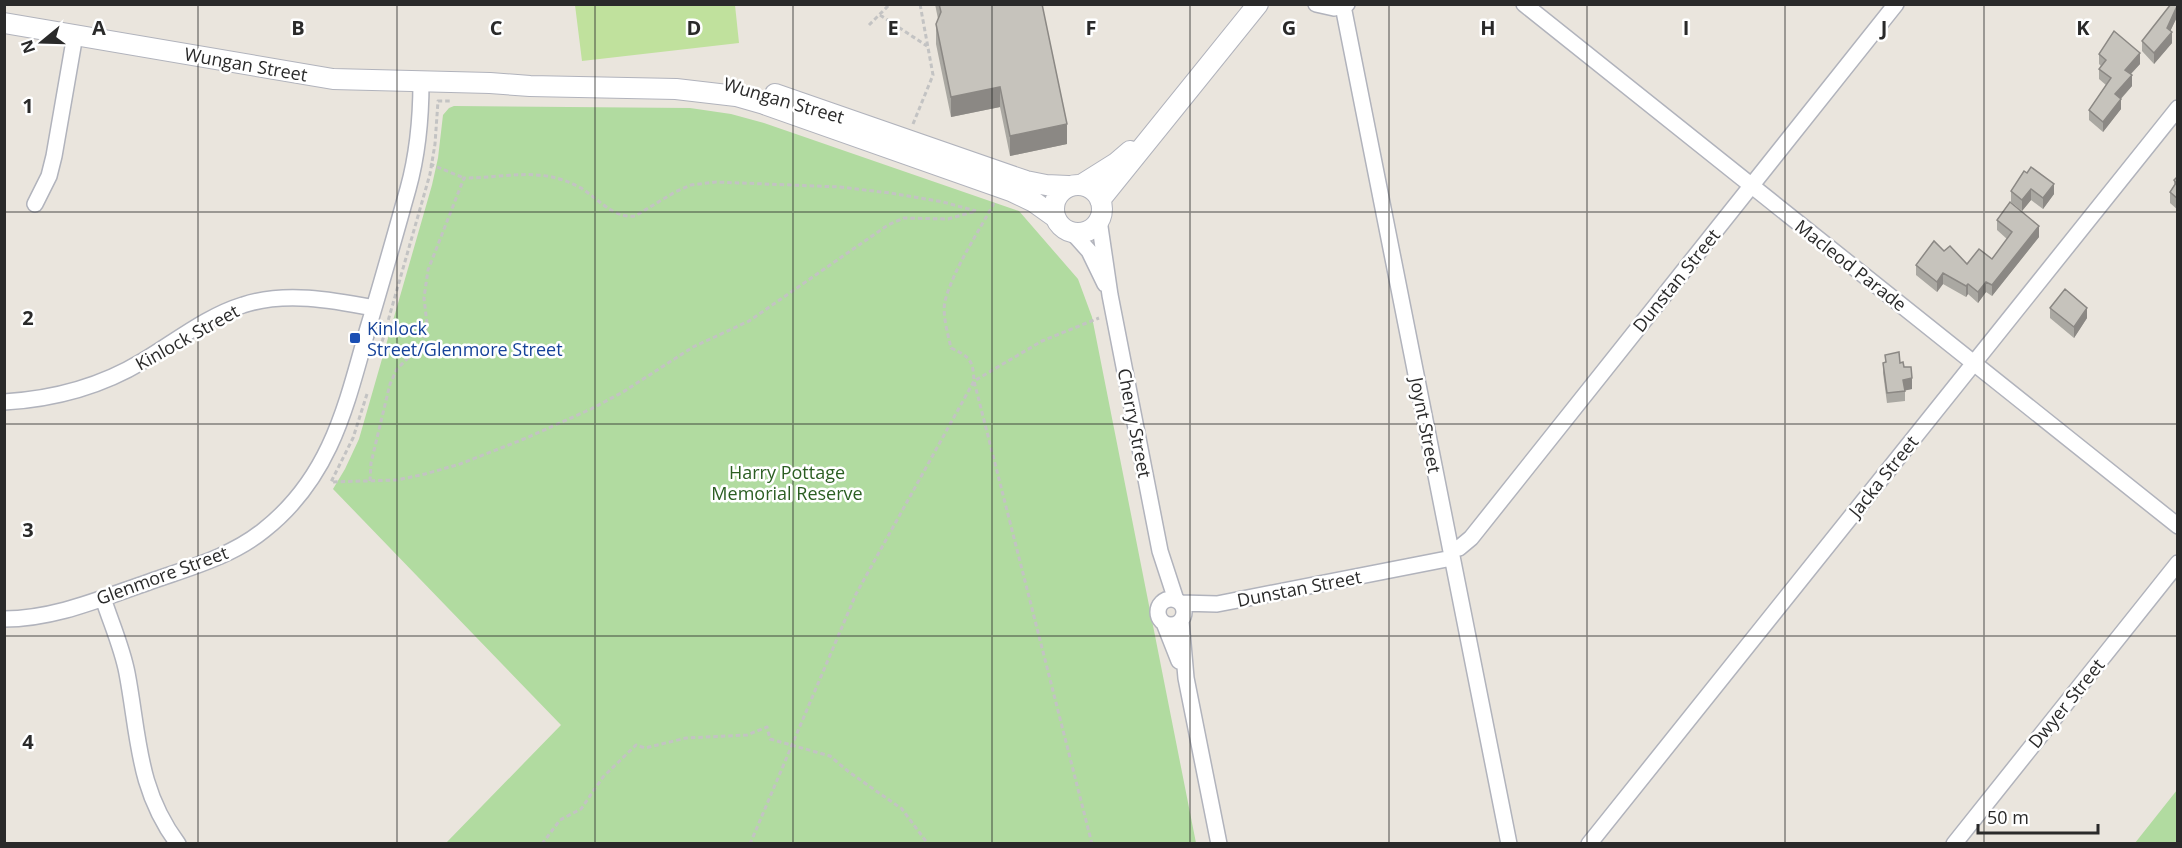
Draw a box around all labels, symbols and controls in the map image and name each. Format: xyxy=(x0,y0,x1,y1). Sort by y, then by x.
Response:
north arrow xyxy=(12,12,72,72)
text: A xyxy=(92,14,106,41)
text: B xyxy=(291,14,305,41)
text: C xyxy=(490,14,503,41)
text: D xyxy=(687,14,701,41)
text: E xyxy=(887,14,899,41)
text: F xyxy=(1086,14,1096,41)
text: G xyxy=(1282,14,1296,41)
text: H xyxy=(1480,14,1496,41)
text: I xyxy=(1683,14,1689,41)
text: J xyxy=(1879,14,1887,41)
text: K xyxy=(2076,14,2090,41)
text: N xyxy=(15,37,40,57)
street label: Wungan Street xyxy=(183,41,309,87)
street label: Wungan Street xyxy=(721,71,847,129)
text: 1 xyxy=(22,92,34,119)
street label: Macleod Parade xyxy=(1790,214,1912,316)
street label: Dunstan Street xyxy=(1627,223,1725,337)
street label: Kinlock Street xyxy=(131,299,243,375)
text: 2 xyxy=(22,304,34,331)
place label: Kinlock Street/Glenmore Street xyxy=(367,316,563,361)
marker: Kinlock Street/Glenmore Street xyxy=(348,331,362,345)
street label: Cherry Street xyxy=(1113,366,1157,480)
street label: Joynt Street xyxy=(1405,373,1447,475)
street label: Jacka Street xyxy=(1842,430,1923,523)
park label: Harry Pottage Memorial Reserve xyxy=(711,460,863,505)
text: 3 xyxy=(22,516,34,543)
street label: Glenmore Street xyxy=(93,540,231,610)
street label: Dunstan Street xyxy=(1235,564,1363,612)
street label: Dwyer Street xyxy=(2023,653,2109,753)
text: 4 xyxy=(22,728,34,755)
scale bar xyxy=(1978,797,2098,835)
text: 50 m xyxy=(1987,805,2029,829)

